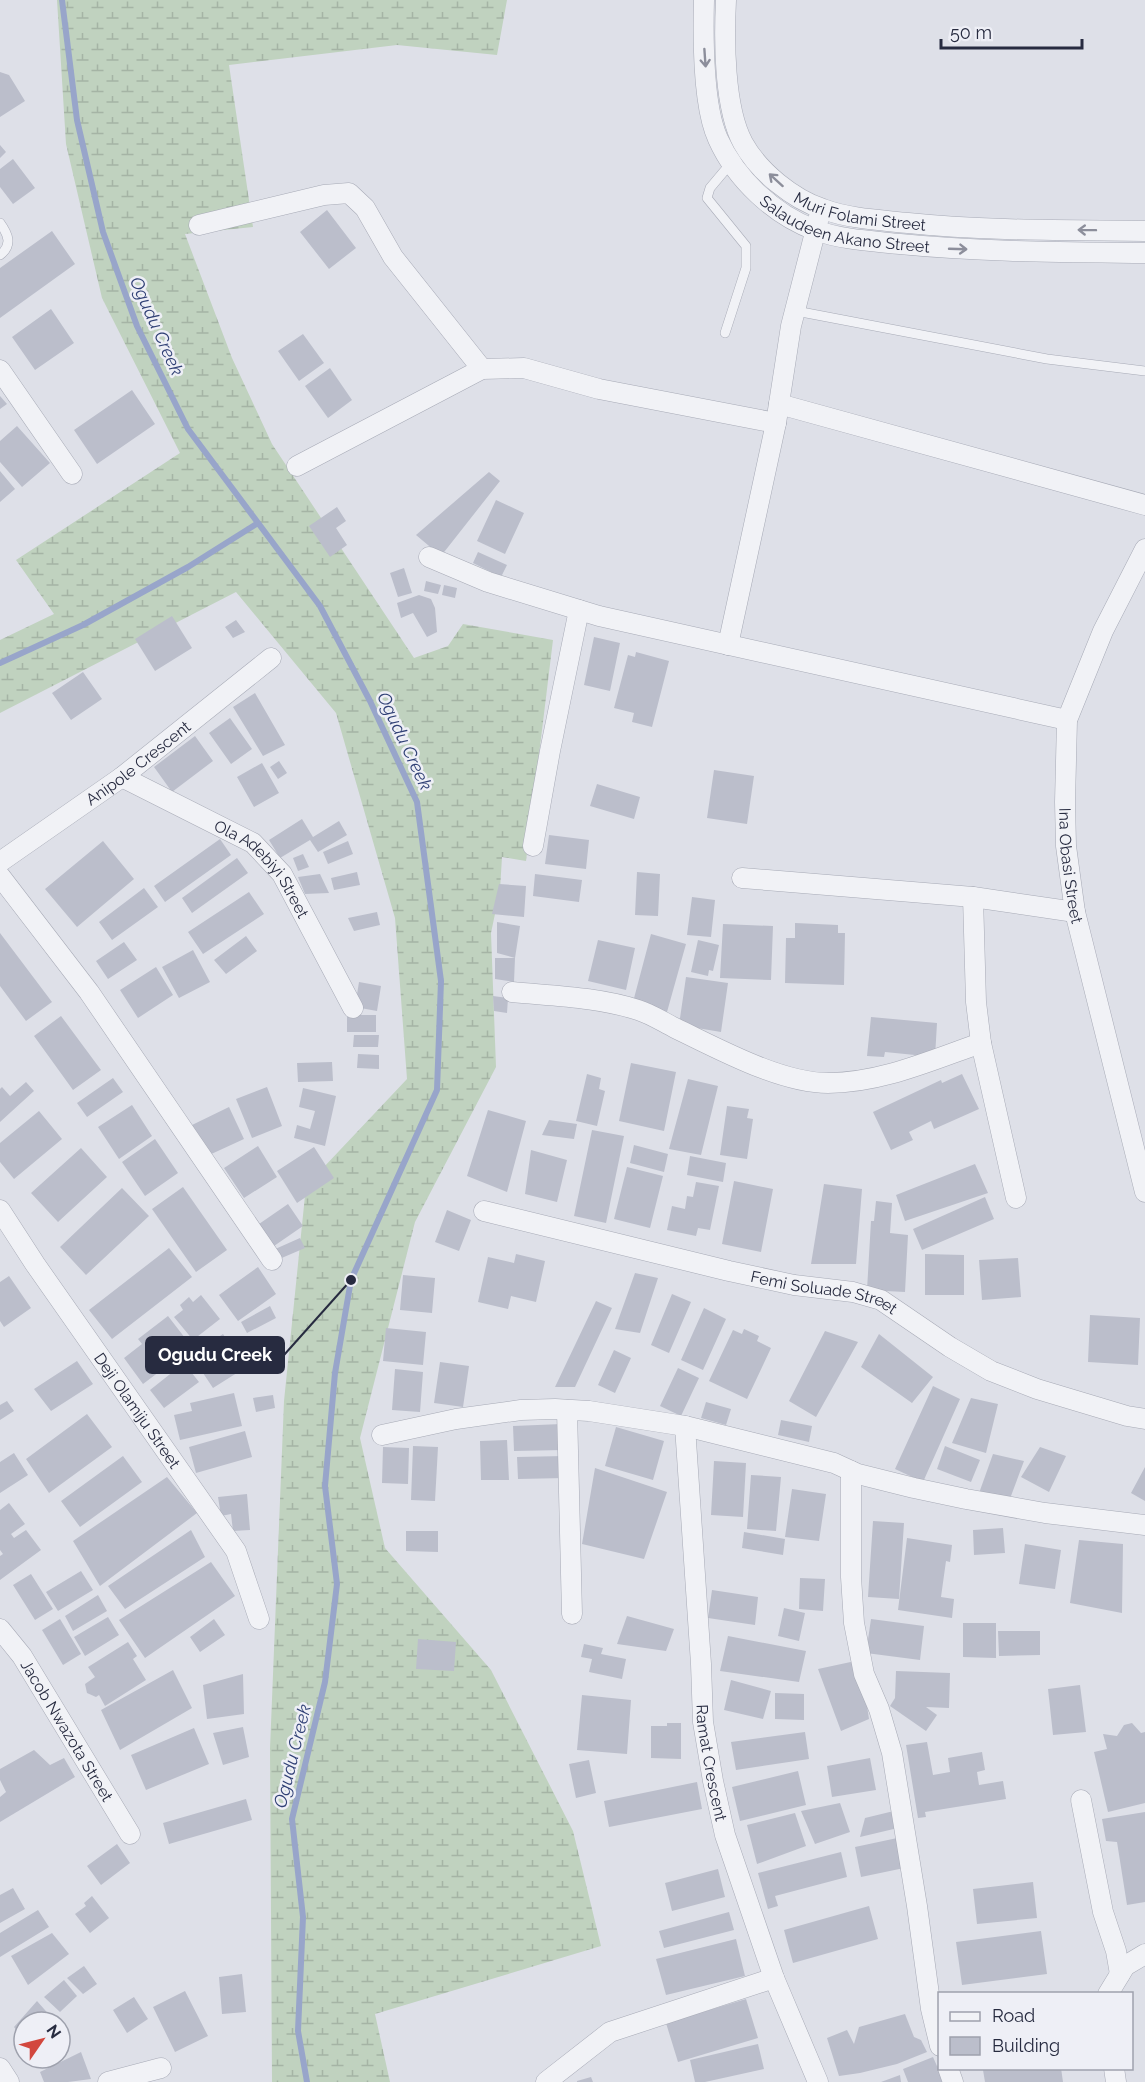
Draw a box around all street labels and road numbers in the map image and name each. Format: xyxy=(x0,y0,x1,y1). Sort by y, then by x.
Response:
street label: Muri Folami Street xyxy=(791,188,927,234)
street label: Salaudeen Akano Street xyxy=(756,191,931,256)
street label: Anipole Crescent xyxy=(82,716,195,809)
street label: Ina Obasi Street xyxy=(1056,807,1087,926)
street label: Ola Adebiyi Street xyxy=(211,816,313,922)
street label: Femi Soluade Street xyxy=(749,1266,902,1318)
street label: Deji Olamiju Street xyxy=(90,1349,185,1472)
street label: Jacob Nwazota Street xyxy=(17,1656,118,1805)
street label: Ramat Crescent xyxy=(693,1704,731,1823)

